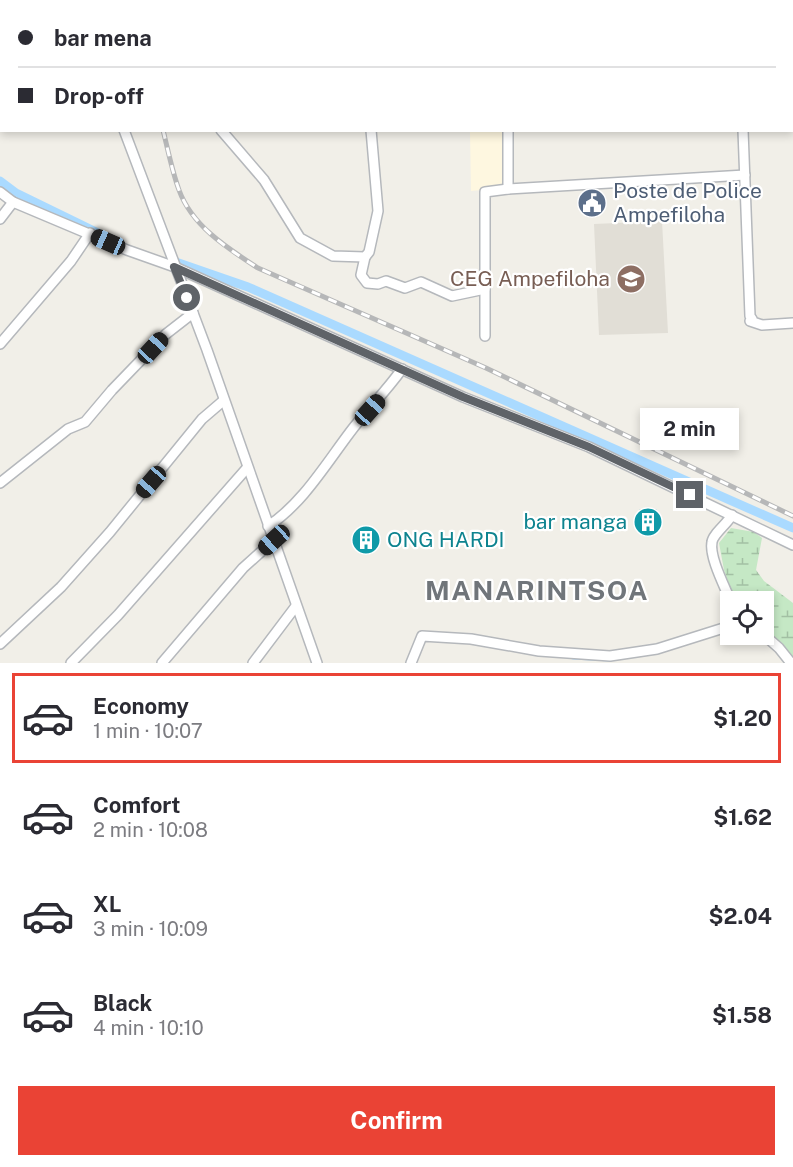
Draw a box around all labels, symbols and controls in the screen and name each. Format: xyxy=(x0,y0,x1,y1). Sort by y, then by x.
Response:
text: bar mena xyxy=(54,25,152,51)
text: Drop-off xyxy=(54,83,144,109)
place label: Poste de Police Ampefiloha xyxy=(613,178,762,227)
public building icon: Poste de Police Ampefiloha xyxy=(576,187,608,219)
car xyxy=(88,226,128,258)
school or university icon: CEG Ampefiloha xyxy=(615,263,647,295)
place label: CEG Ampefiloha xyxy=(450,266,610,291)
route start xyxy=(173,284,200,311)
car xyxy=(134,329,172,367)
car xyxy=(351,391,389,429)
callout: 2 min xyxy=(640,408,740,450)
text: 2 min xyxy=(663,417,716,441)
car xyxy=(132,463,170,501)
route end xyxy=(676,481,703,508)
building icon: bar manga xyxy=(632,506,664,538)
place label: bar manga xyxy=(523,509,627,534)
car xyxy=(255,521,293,559)
building icon: ONG HARDI xyxy=(350,524,382,556)
place label: ONG HARDI xyxy=(387,527,504,552)
district label: MANARINTSOA xyxy=(425,574,649,606)
map controls xyxy=(720,591,774,645)
button: locate xyxy=(720,591,774,645)
icon: car xyxy=(21,691,75,745)
text: Economy xyxy=(93,693,189,719)
text: $1.20 xyxy=(713,705,772,731)
text: 1 min · 10:07 xyxy=(93,719,203,743)
icon: car xyxy=(21,790,75,844)
text: Comfort xyxy=(93,792,180,818)
text: $1.62 xyxy=(713,804,772,830)
text: 2 min · 10:08 xyxy=(93,818,208,842)
icon: car xyxy=(21,889,75,943)
text: XL xyxy=(93,891,121,917)
text: $2.04 xyxy=(709,903,772,929)
text: 3 min · 10:09 xyxy=(93,917,208,941)
icon: car xyxy=(21,988,75,1042)
text: Black xyxy=(93,990,152,1016)
text: $1.58 xyxy=(712,1002,772,1028)
text: 4 min · 10:10 xyxy=(93,1016,204,1040)
button: Confirm xyxy=(18,1086,775,1155)

